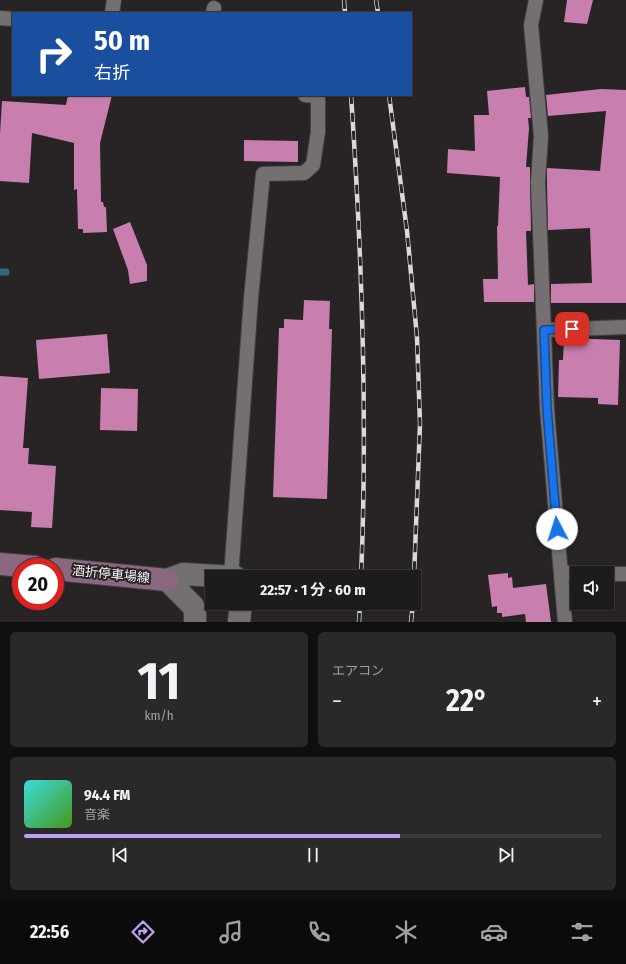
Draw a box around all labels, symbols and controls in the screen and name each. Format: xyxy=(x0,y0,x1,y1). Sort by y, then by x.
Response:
text: 50 m xyxy=(94,24,150,57)
icon: right xyxy=(28,28,80,80)
text: 右折 xyxy=(94,62,130,84)
pin xyxy=(555,312,589,346)
icon: arrive xyxy=(561,318,583,340)
position arrow xyxy=(536,508,578,550)
speed limit sign: 20 xyxy=(12,558,64,610)
street label: 酒折停車場線 xyxy=(71,562,151,586)
map controls xyxy=(570,566,614,610)
button: sound xyxy=(570,566,614,610)
text: 22:57 · 1 分 · 60 m xyxy=(260,581,366,599)
text: 11 xyxy=(137,650,181,713)
text: エアコン xyxy=(332,663,384,678)
text: 22° xyxy=(446,683,488,719)
text: − xyxy=(332,688,342,715)
text: + xyxy=(592,688,602,715)
text: km/h xyxy=(145,708,174,723)
text: 94.4 FM xyxy=(84,786,130,804)
text: 音楽 xyxy=(84,807,110,822)
icon: previous xyxy=(109,844,131,866)
icon: pause xyxy=(302,844,324,866)
icon: next xyxy=(495,844,517,866)
icon: directions xyxy=(129,918,157,946)
icon: music xyxy=(217,918,245,946)
icon: phone xyxy=(305,918,333,946)
icon: climate xyxy=(392,918,420,946)
icon: car xyxy=(480,918,508,946)
icon: filters xyxy=(568,918,596,946)
text: 22:56 xyxy=(30,921,69,943)

